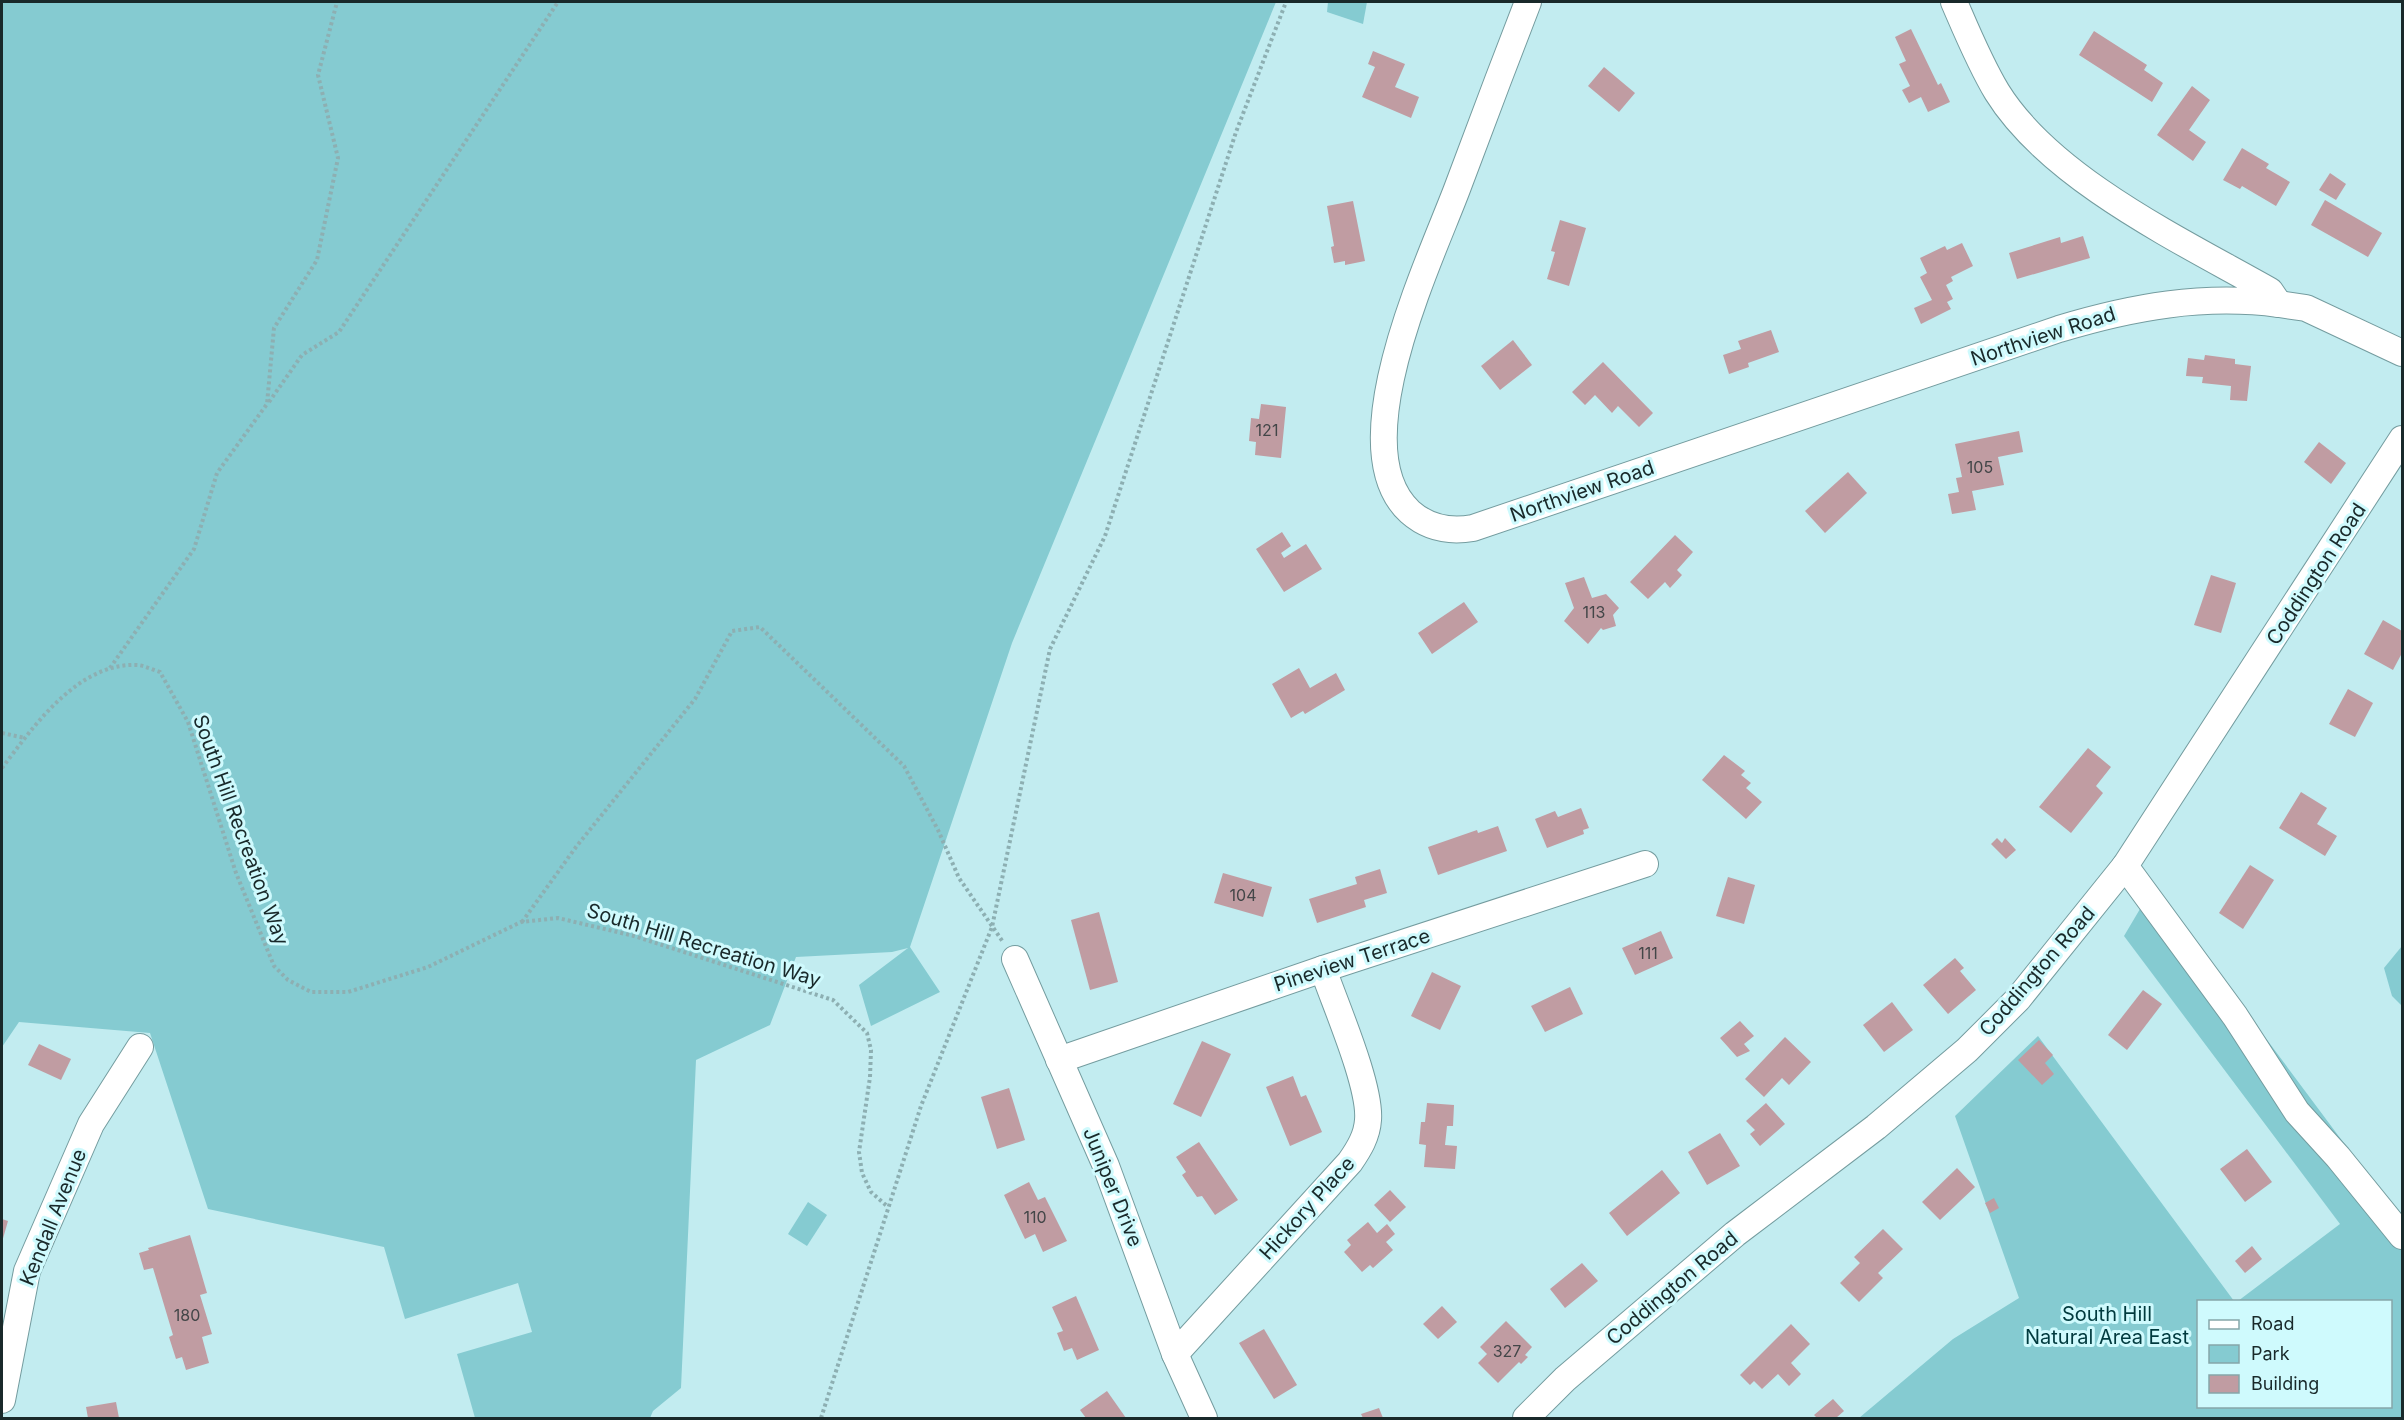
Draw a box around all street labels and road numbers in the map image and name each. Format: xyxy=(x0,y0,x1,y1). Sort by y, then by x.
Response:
street label: Northview Road xyxy=(1968,301,2118,371)
street label: Northview Road xyxy=(1507,455,1657,527)
street label: Coddington Road xyxy=(2261,499,2371,649)
street label: South Hill Recreation Way xyxy=(188,712,294,948)
street label: South Hill Recreation Way xyxy=(584,898,824,992)
street label: Coddington Road xyxy=(1974,901,2100,1041)
street label: Pineview Terrace xyxy=(1271,923,1433,997)
street label: Juniper Drive xyxy=(1078,1124,1148,1250)
street label: Kendall Avenue xyxy=(15,1145,91,1289)
street label: Hickory Place xyxy=(1254,1152,1360,1264)
street label: Coddington Road xyxy=(1601,1226,1743,1350)

